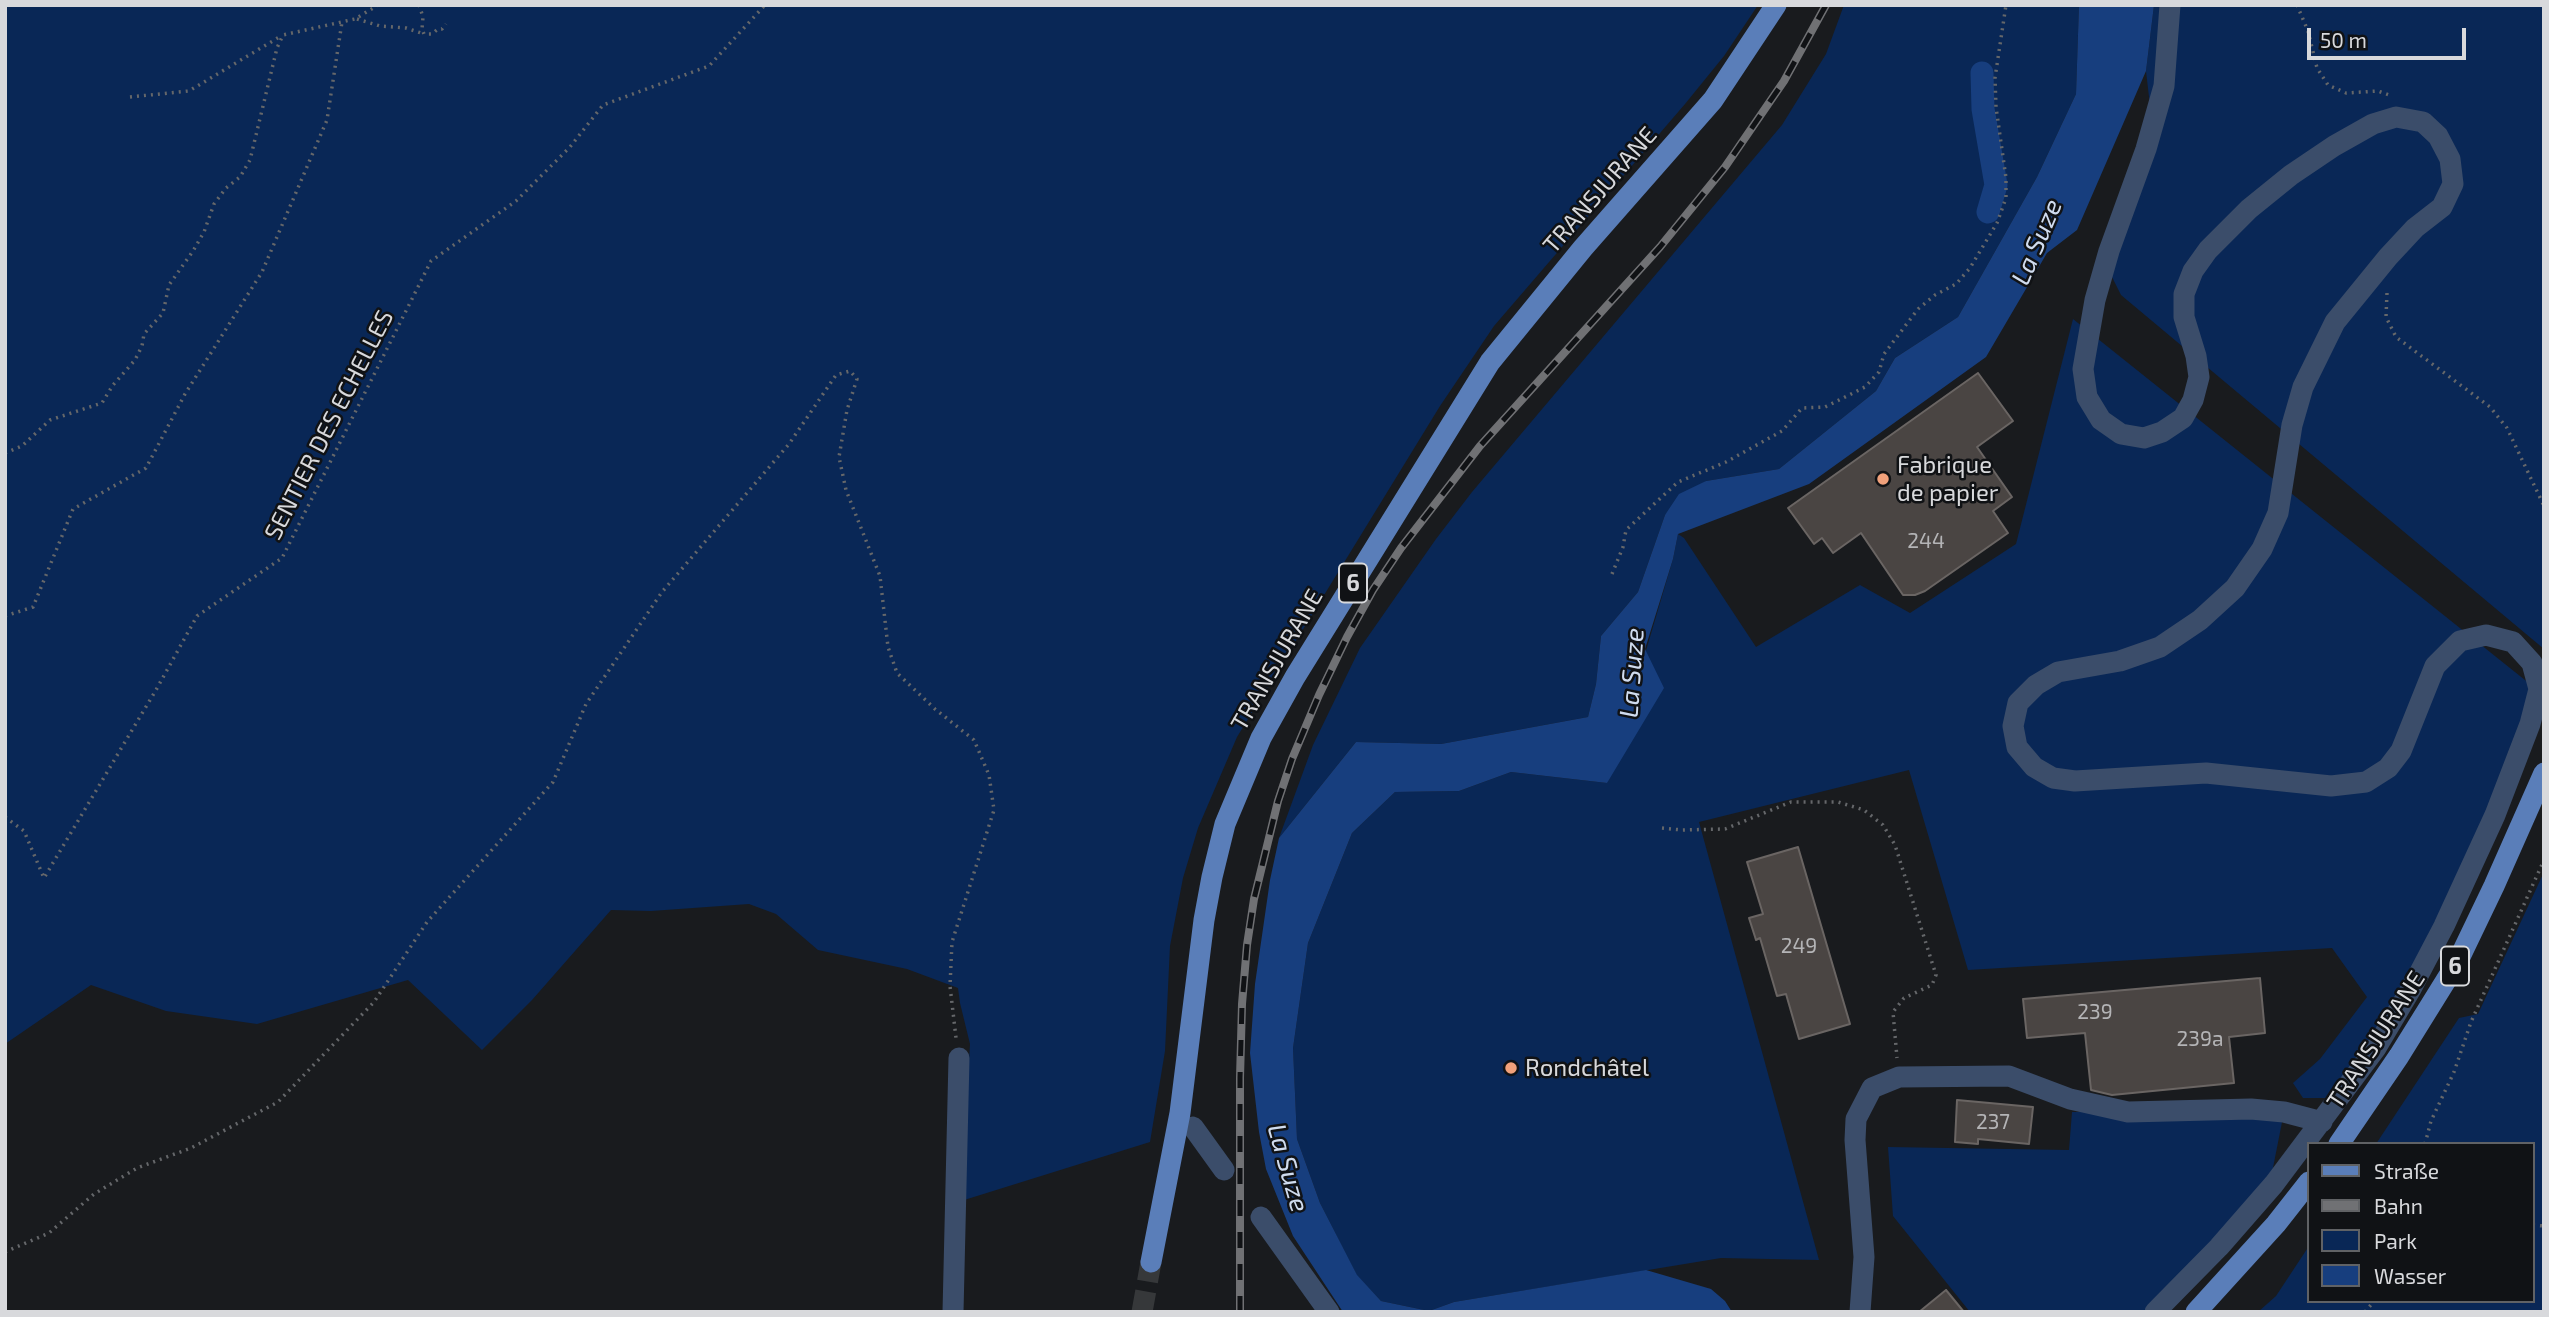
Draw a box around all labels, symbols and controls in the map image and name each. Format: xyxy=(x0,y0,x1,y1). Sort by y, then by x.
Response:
scale bar xyxy=(2311,14,2470,58)
text: 50 m xyxy=(2320,27,2367,52)
street label: TRANSJURANE xyxy=(1537,121,1663,259)
water label: La Suze xyxy=(2005,194,2069,290)
street label: SENTIER DES ECHELLES xyxy=(259,305,399,545)
place label: Fabrique de papier xyxy=(1897,451,1998,507)
marker: Fabrique de papier xyxy=(1875,471,1891,487)
house number: 244 xyxy=(1907,528,1945,554)
road number: 6 xyxy=(1339,564,1367,603)
street label: TRANSJURANE xyxy=(1225,584,1329,736)
water label: La Suze xyxy=(1613,627,1651,719)
house number: 249 xyxy=(1781,933,1817,959)
road number: 6 xyxy=(2441,946,2469,986)
street label: TRANSJURANE xyxy=(2321,966,2431,1114)
house number: 239 xyxy=(2077,999,2113,1025)
house number: 239a xyxy=(2176,1026,2224,1052)
place label: Rondchâtel xyxy=(1525,1054,1649,1082)
marker: Rondchâtel xyxy=(1503,1060,1519,1076)
house number: 237 xyxy=(1976,1109,2010,1135)
water label: La Suze xyxy=(1261,1120,1315,1216)
legend xyxy=(2308,1142,2535,1303)
text: Straße xyxy=(2374,1158,2439,1183)
text: Bahn xyxy=(2374,1193,2423,1218)
text: Park xyxy=(2374,1228,2417,1253)
text: Wasser xyxy=(2374,1263,2446,1288)

